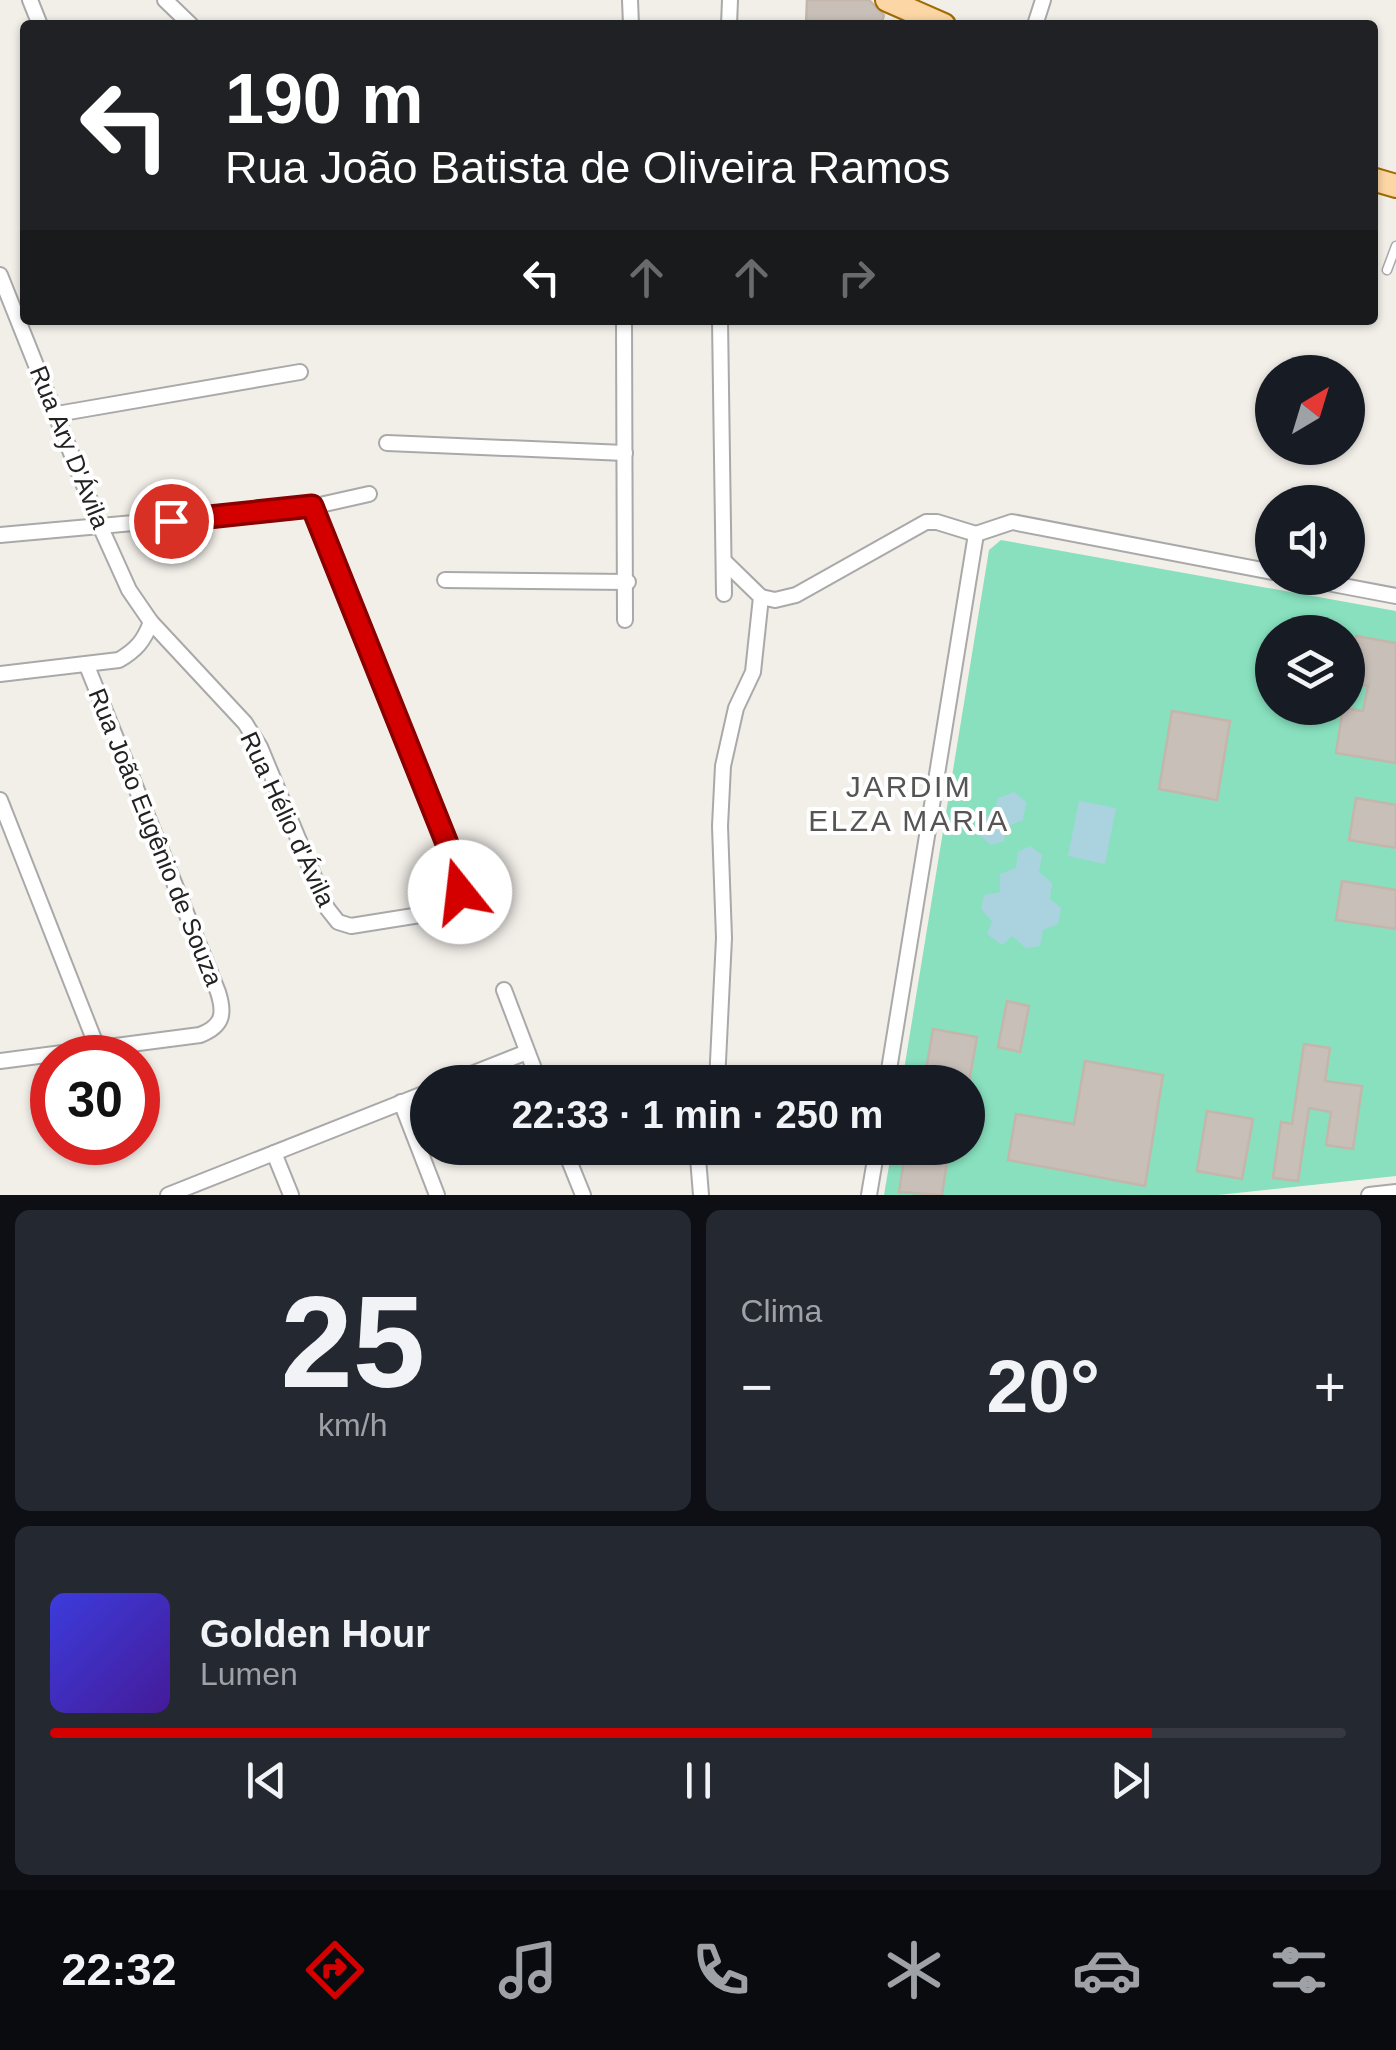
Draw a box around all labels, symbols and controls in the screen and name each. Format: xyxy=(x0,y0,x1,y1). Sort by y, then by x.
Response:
icon: left xyxy=(60,60,190,190)
text: 190 m xyxy=(225,60,423,138)
text: Rua João Batista de Oliveira Ramos xyxy=(225,142,950,193)
icon: left xyxy=(514,250,569,305)
icon: ahead xyxy=(619,250,674,305)
icon: ahead xyxy=(724,250,779,305)
icon: right xyxy=(829,250,884,305)
north arrow xyxy=(1255,355,1365,465)
map controls xyxy=(1255,355,1365,725)
street label: Rua Ary D'Ávila xyxy=(25,362,115,532)
pin xyxy=(129,479,214,564)
button: sound xyxy=(1255,485,1365,595)
icon: arrive xyxy=(144,494,199,549)
button: layers xyxy=(1255,615,1365,725)
street label: Rua João Eugênio de Souza xyxy=(83,684,229,990)
street label: Rua Hélio d'Ávila xyxy=(235,727,341,911)
district label: JARDIM ELZA MARIA xyxy=(808,770,1010,837)
position arrow xyxy=(408,840,512,944)
speed limit sign: 30 xyxy=(30,1035,160,1165)
text: 22:33 · 1 min · 250 m xyxy=(512,1094,883,1136)
text: 25 xyxy=(280,1269,425,1415)
text: Clima xyxy=(741,1293,822,1329)
text: 20° xyxy=(987,1344,1100,1428)
text: − xyxy=(741,1356,773,1418)
text: + xyxy=(1314,1356,1346,1418)
text: km/h xyxy=(318,1407,387,1443)
text: Golden Hour xyxy=(200,1613,430,1655)
text: Lumen xyxy=(200,1656,298,1692)
icon: previous xyxy=(239,1753,294,1808)
icon: pause xyxy=(671,1753,726,1808)
icon: next xyxy=(1103,1753,1158,1808)
icon: directions xyxy=(300,1935,370,2005)
icon: music xyxy=(493,1935,563,2005)
icon: phone xyxy=(686,1935,756,2005)
icon: climate xyxy=(879,1935,949,2005)
icon: car xyxy=(1072,1935,1142,2005)
icon: filters xyxy=(1264,1935,1334,2005)
text: 22:32 xyxy=(61,1944,177,1995)

